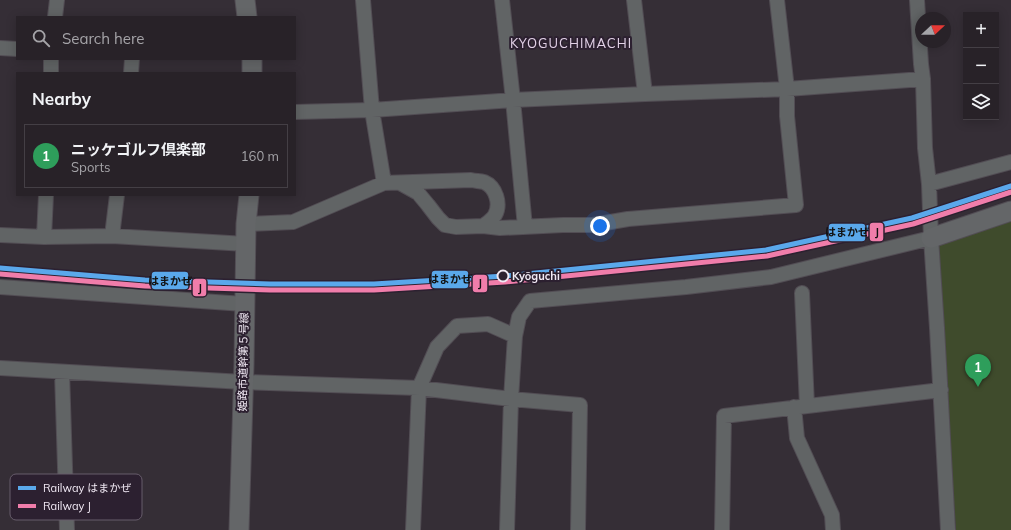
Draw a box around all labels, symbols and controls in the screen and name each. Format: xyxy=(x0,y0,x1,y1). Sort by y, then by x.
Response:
north arrow xyxy=(915,12,951,48)
map controls xyxy=(963,12,999,120)
button: + xyxy=(963,12,999,48)
search box xyxy=(16,16,296,60)
icon: search xyxy=(30,27,52,49)
text: Search here xyxy=(62,29,144,48)
district label: KYOGUCHIMACHI xyxy=(510,35,632,51)
button: − xyxy=(963,48,999,84)
button: layers xyxy=(963,84,999,120)
text: Nearby xyxy=(32,88,91,109)
text: ニッケゴルフ倶楽部 xyxy=(71,140,206,159)
text: 1 xyxy=(42,148,50,164)
text: 160 m xyxy=(241,148,279,164)
text: Sports xyxy=(71,159,110,175)
your location xyxy=(590,216,610,236)
line badge: J xyxy=(869,222,884,242)
line badge: はまかぜ xyxy=(828,223,866,242)
text: はまかぜ xyxy=(825,225,869,239)
text: J xyxy=(875,225,879,239)
marker: Kyōguchi xyxy=(496,269,510,283)
place label: Kyōguchi xyxy=(512,269,560,283)
line badge: はまかぜ xyxy=(431,270,469,289)
line badge: はまかぜ xyxy=(151,271,189,290)
text: はまかぜ xyxy=(428,272,472,286)
text: はまかぜ xyxy=(148,274,192,288)
line badge: J xyxy=(472,274,488,293)
text: J xyxy=(478,276,482,290)
line badge: J xyxy=(192,278,207,297)
text: J xyxy=(198,281,202,295)
street label: 姫路市道幹第５号線 xyxy=(235,312,251,412)
pin: 1 xyxy=(965,354,991,387)
legend xyxy=(10,474,142,520)
text: Railway はまかぜ xyxy=(43,481,131,495)
text: Railway J xyxy=(43,499,91,513)

